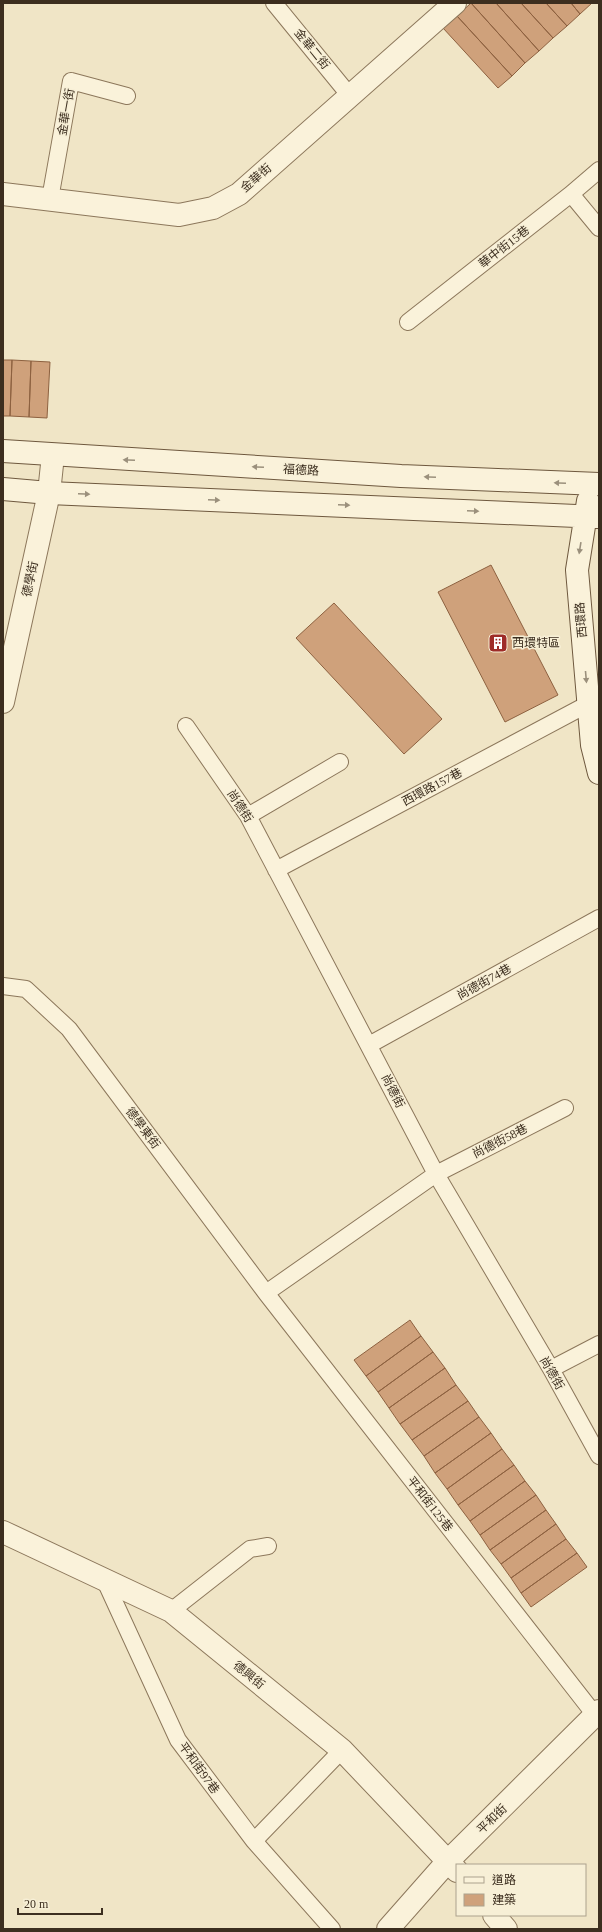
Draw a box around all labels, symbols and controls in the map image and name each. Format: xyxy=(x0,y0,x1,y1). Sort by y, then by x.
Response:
street label: 金華二街 xyxy=(291,26,333,72)
street label: 金華一街 xyxy=(55,87,77,137)
street label: 金華街 xyxy=(238,161,274,195)
street label: 華中街15巷 xyxy=(476,223,532,271)
one-way arrow xyxy=(123,456,135,463)
street label: 福德路 xyxy=(283,462,319,478)
one-way arrow xyxy=(252,464,264,471)
one-way arrow xyxy=(423,474,436,480)
one-way arrow xyxy=(554,480,566,487)
one-way arrow xyxy=(78,491,91,497)
one-way arrow xyxy=(208,496,220,503)
one-way arrow xyxy=(338,502,351,508)
one-way arrow xyxy=(467,507,479,514)
one-way arrow xyxy=(577,542,583,554)
street label: 德學街 xyxy=(19,560,41,598)
street label: 西環路 xyxy=(572,601,590,639)
building icon: 西環特區 xyxy=(487,632,509,654)
place label: 西環特區 xyxy=(512,636,560,650)
one-way arrow xyxy=(583,671,590,683)
street label: 西環路157巷 xyxy=(400,765,464,809)
street label: 尚德街 xyxy=(224,787,256,825)
street label: 尚德街74巷 xyxy=(454,961,514,1003)
street label: 尚德街 xyxy=(379,1072,407,1110)
street label: 德學東街 xyxy=(123,1105,163,1151)
street label: 尚德街58巷 xyxy=(470,1121,530,1161)
street label: 尚德街 xyxy=(537,1354,567,1392)
street label: 平和街125巷 xyxy=(404,1474,456,1534)
street label: 德興街 xyxy=(231,1658,267,1692)
street label: 平和街97巷 xyxy=(176,1740,222,1796)
street label: 平和街 xyxy=(474,1801,510,1837)
legend xyxy=(456,1864,586,1916)
text: 道路 xyxy=(492,1873,516,1887)
scale bar xyxy=(18,1890,102,1916)
text: 建築 xyxy=(492,1893,516,1907)
text: 20 m xyxy=(24,1897,49,1911)

